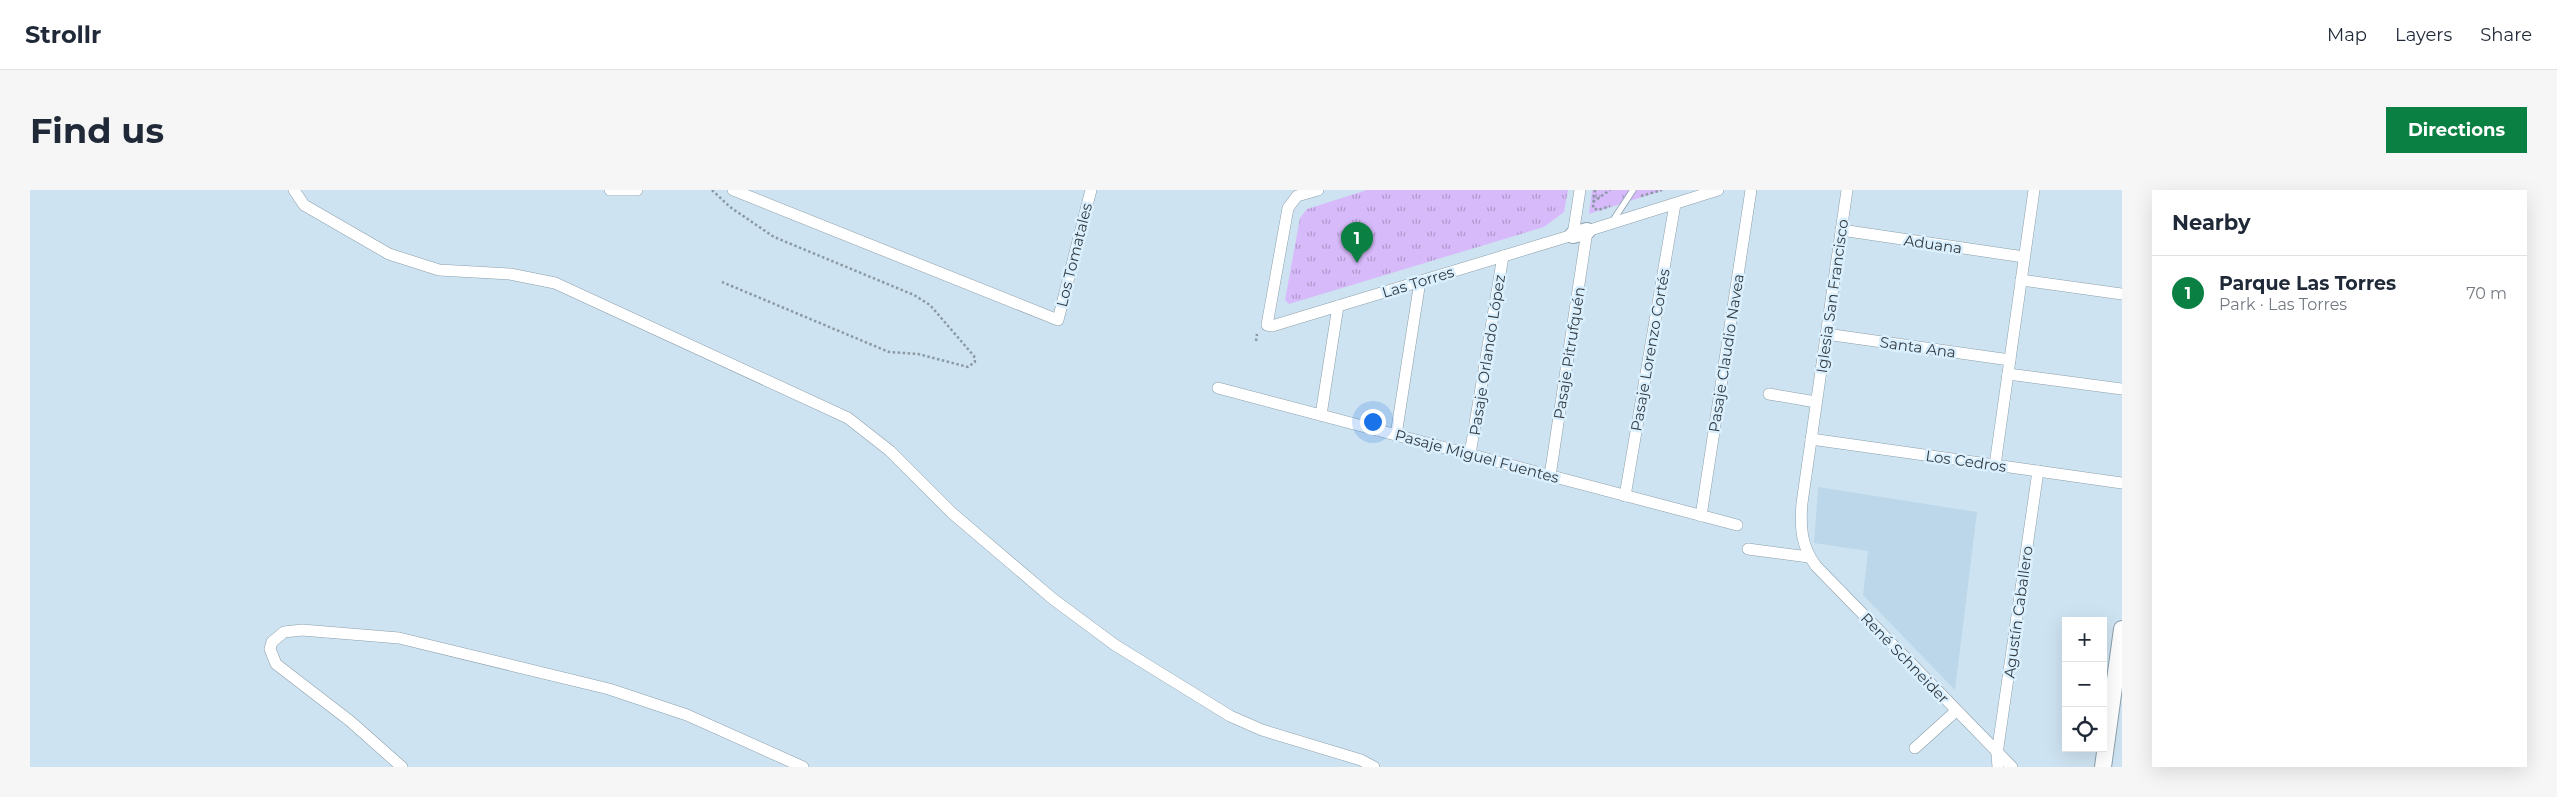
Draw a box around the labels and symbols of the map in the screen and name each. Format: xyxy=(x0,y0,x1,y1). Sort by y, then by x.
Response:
street label: Los Tomatales xyxy=(1052,201,1096,309)
street label: Iglesia San Francisco xyxy=(1812,218,1852,374)
pin: 1 xyxy=(1341,222,1373,263)
street label: Aduana xyxy=(1903,231,1963,257)
street label: Las Torres xyxy=(1380,262,1456,302)
street label: Pasaje Lorenzo Cortés xyxy=(1626,267,1674,433)
street label: Pasaje Claudio Navea xyxy=(1704,272,1748,434)
street label: Pasaje Orlando López xyxy=(1465,273,1509,437)
street label: Pasaje Pitrufquén xyxy=(1549,285,1589,421)
street label: Santa Ana xyxy=(1879,332,1957,362)
your location xyxy=(1360,409,1386,435)
street label: Pasaje Miguel Fuentes xyxy=(1393,425,1561,487)
street label: Los Cedros xyxy=(1924,446,2008,476)
street label: Agustín Caballero xyxy=(1999,545,2037,679)
street label: René Schneider xyxy=(1857,609,1953,707)

